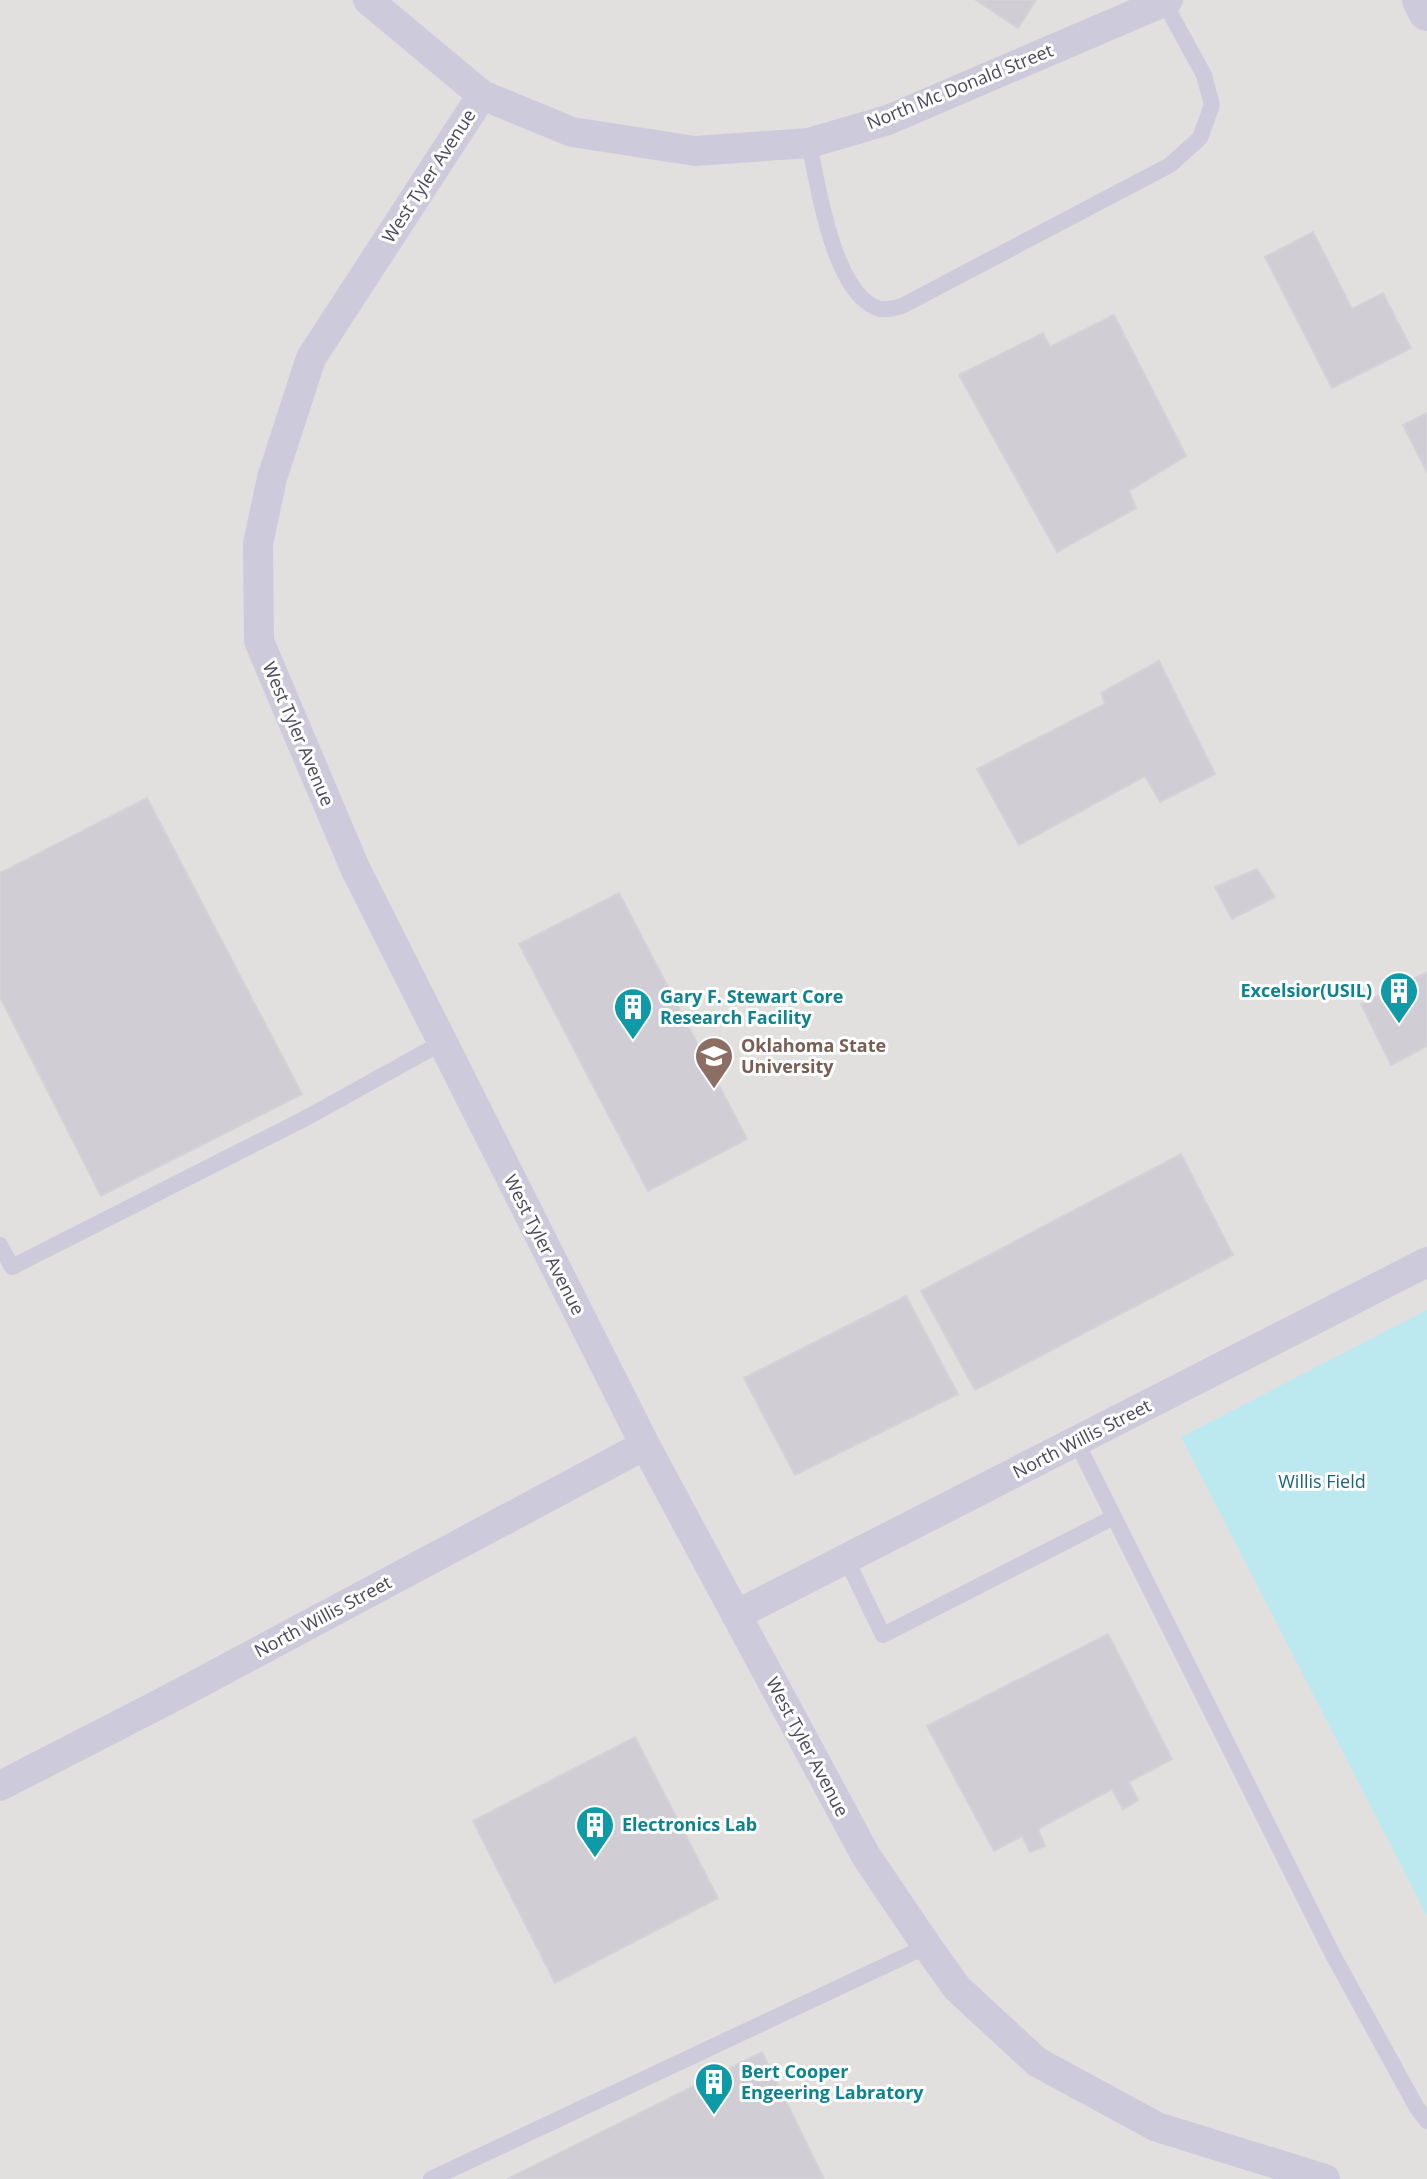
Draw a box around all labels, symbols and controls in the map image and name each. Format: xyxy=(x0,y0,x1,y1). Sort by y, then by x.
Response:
street label: North Mc Donald Street xyxy=(863,38,1056,134)
street label: West Tyler Avenue xyxy=(376,104,480,247)
street label: West Tyler Avenue xyxy=(258,658,340,809)
building icon: Excelsior(USIL) xyxy=(1378,970,1420,1025)
place label: Excelsior(USIL) xyxy=(1241,978,1372,1002)
place label: Gary F. Stewart Core Research Facility xyxy=(660,984,843,1029)
building icon: Gary F. Stewart Core Research Facility xyxy=(612,986,654,1041)
place label: Oklahoma State University xyxy=(741,1033,886,1078)
school or university icon: Oklahoma State University xyxy=(693,1035,735,1090)
street label: West Tyler Avenue xyxy=(499,1170,591,1319)
street label: North Willis Street xyxy=(1008,1393,1155,1483)
park label: Willis Field xyxy=(1278,1469,1366,1493)
street label: North Willis Street xyxy=(250,1570,395,1662)
street label: West Tyler Avenue xyxy=(761,1673,855,1820)
building icon: Electronics Lab xyxy=(574,1804,616,1859)
place label: Electronics Lab xyxy=(622,1812,757,1836)
place label: Bert Cooper Engeering Labratory xyxy=(741,2059,924,2104)
building icon: Bert Cooper Engeering Labratory xyxy=(693,2061,735,2116)

